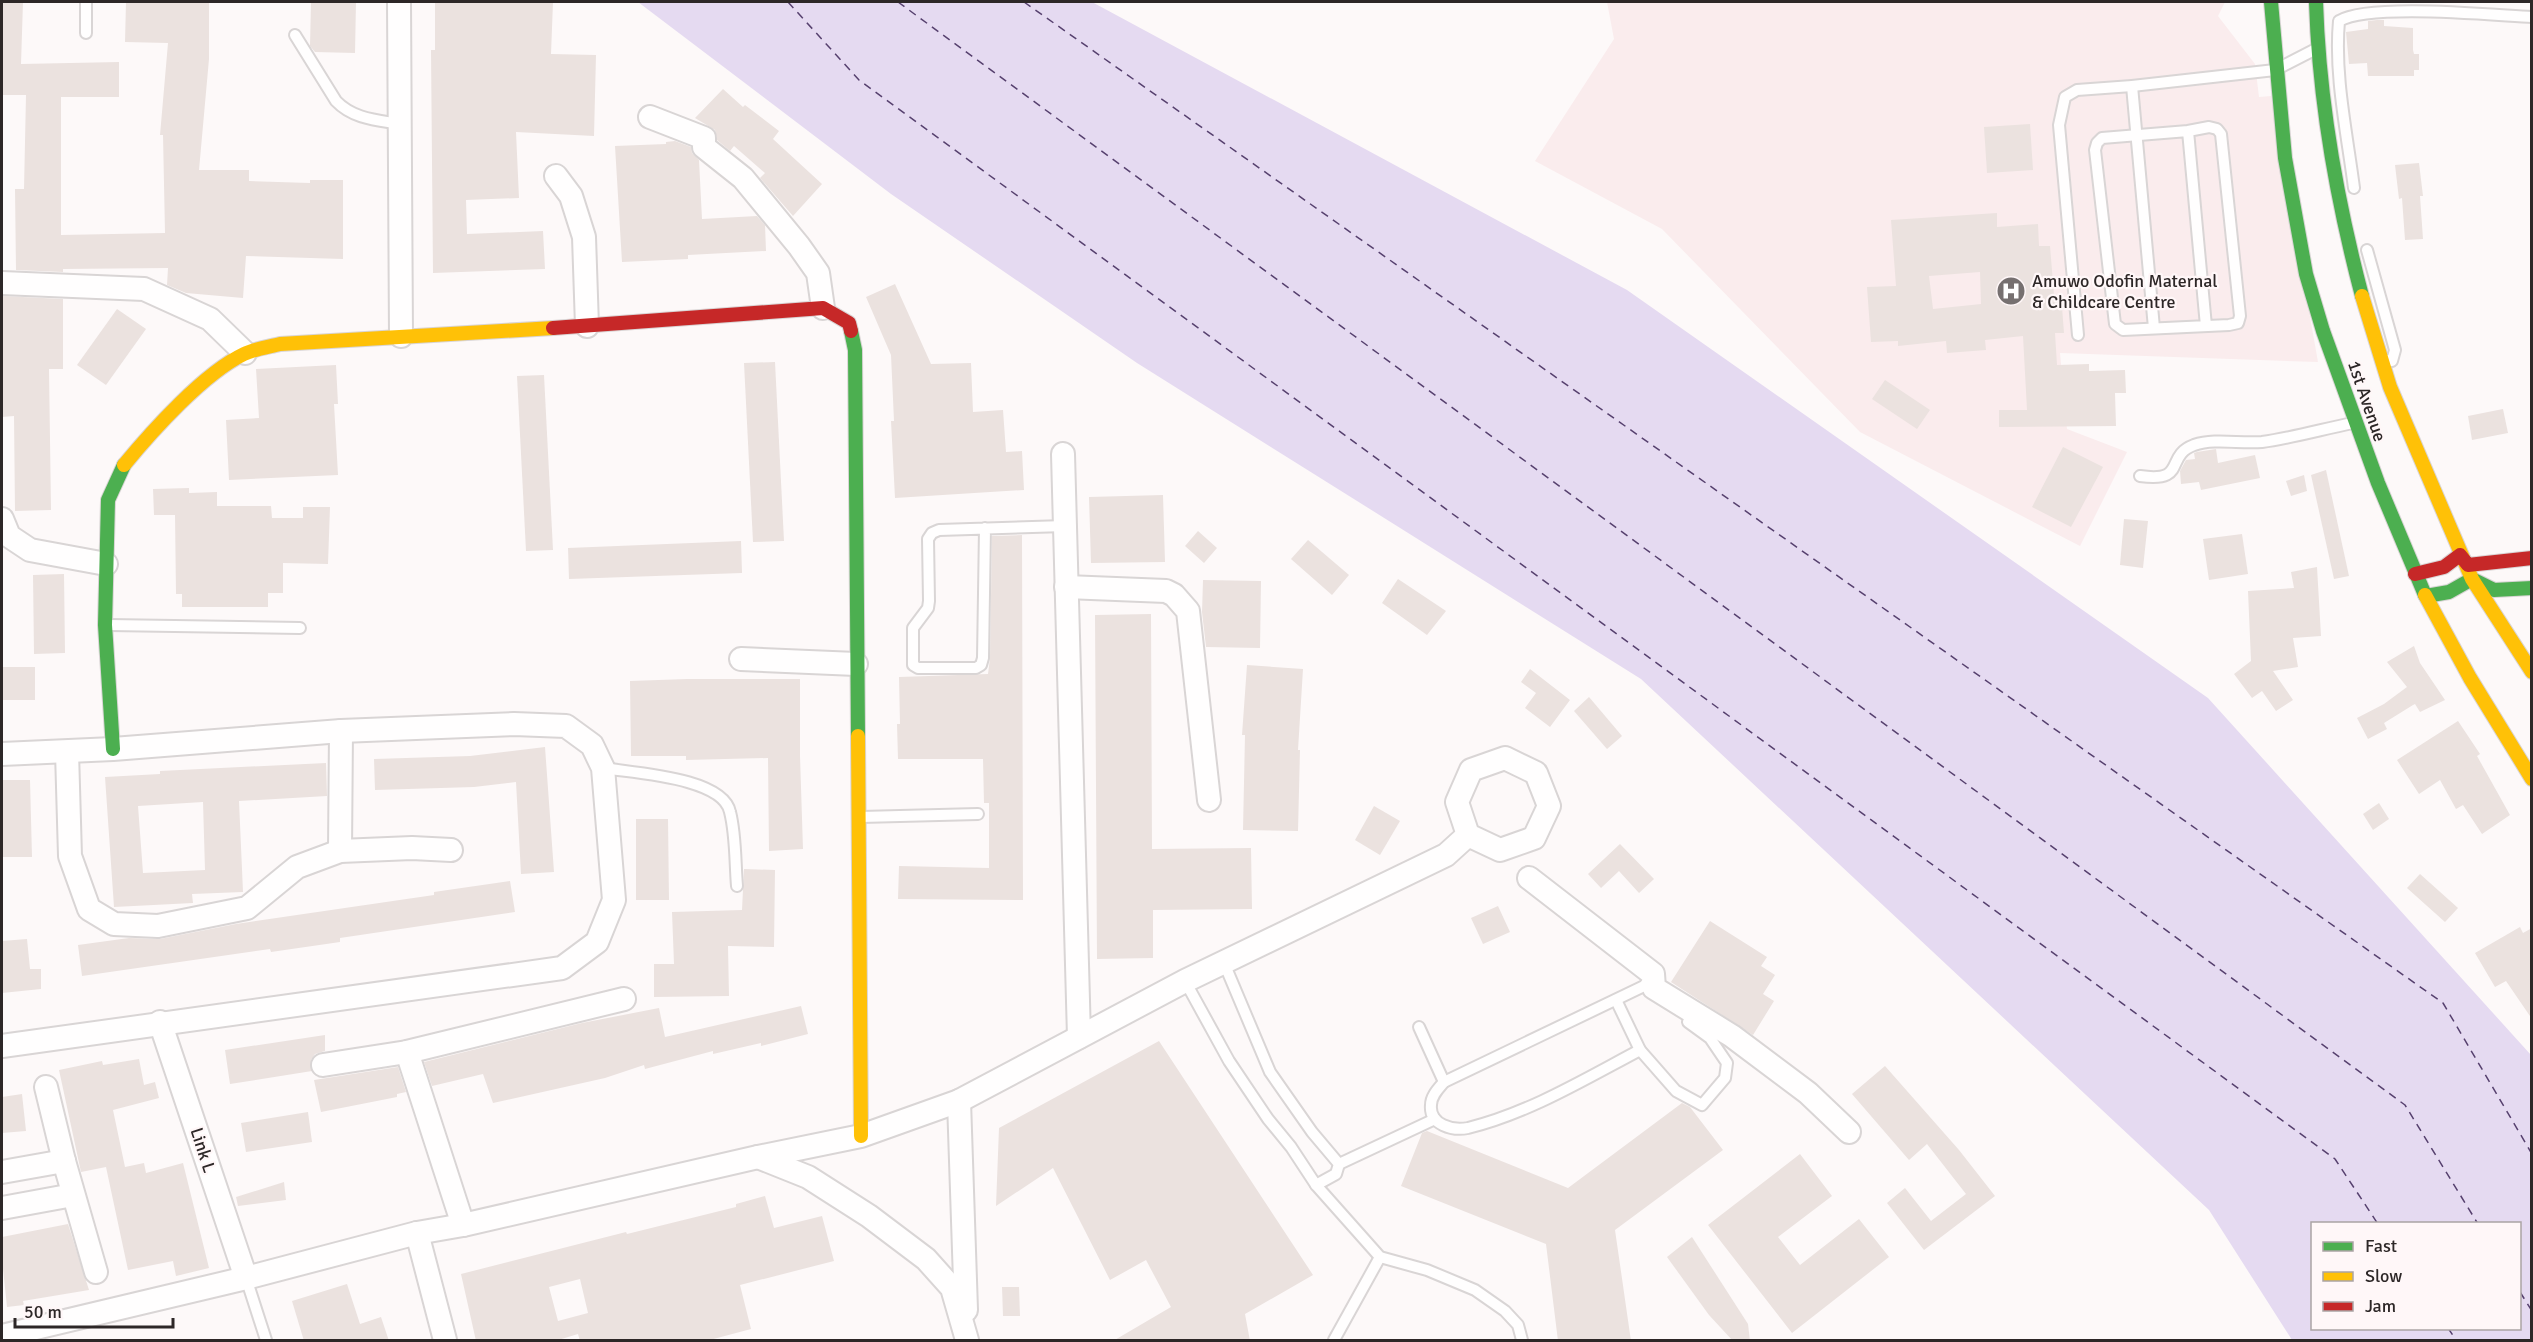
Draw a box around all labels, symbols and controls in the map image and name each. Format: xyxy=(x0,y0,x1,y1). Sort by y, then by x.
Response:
place label: Amuwo Odofin Maternal & Childcare Centre xyxy=(2032,270,2218,313)
hospital icon: Amuwo Odofin Maternal & Childcare Centre xyxy=(1995,275,2027,307)
street label: 1st Avenue xyxy=(2343,358,2391,444)
street label: Link L xyxy=(185,1125,221,1175)
legend xyxy=(2311,1222,2521,1330)
text: Fast xyxy=(2365,1235,2397,1257)
text: Slow xyxy=(2365,1265,2402,1287)
scale bar xyxy=(15,1291,172,1329)
text: Jam xyxy=(2365,1295,2396,1317)
text: 50 m xyxy=(24,1301,62,1323)

